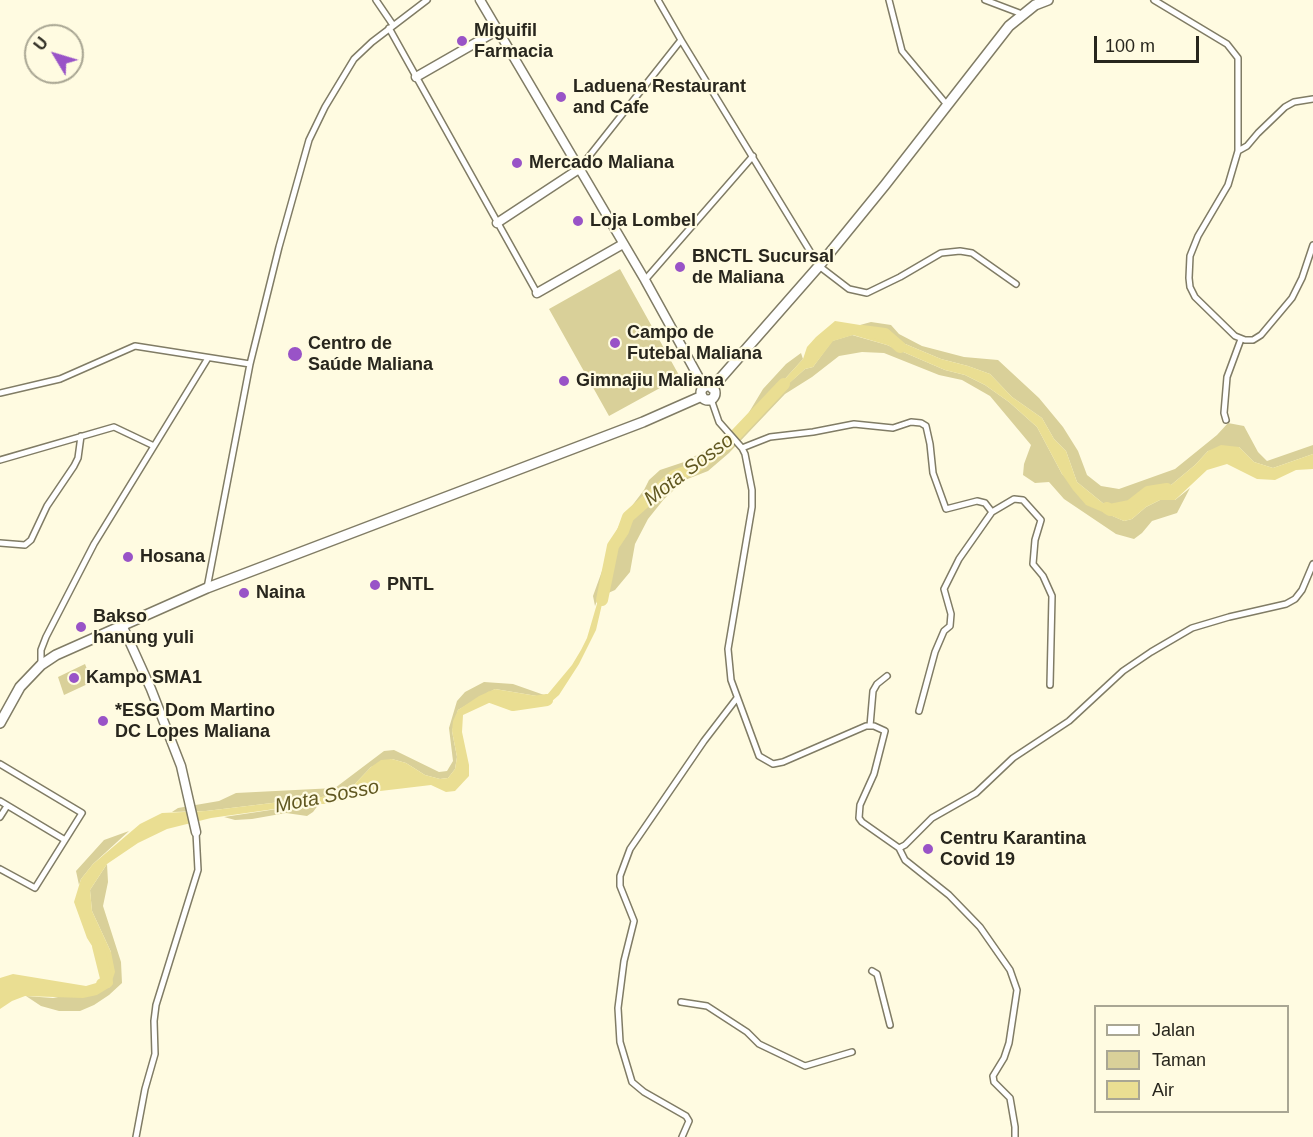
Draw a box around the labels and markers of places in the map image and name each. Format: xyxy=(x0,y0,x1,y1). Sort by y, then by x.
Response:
place label: Miguifil Farmacia xyxy=(474,20,553,63)
marker: Miguifil Farmacia xyxy=(455,34,469,48)
place label: Laduena Restaurant and Cafe xyxy=(573,76,746,118)
marker: Laduena Restaurant and Cafe xyxy=(554,90,568,104)
place label: Mercado Maliana xyxy=(529,152,674,174)
marker: Mercado Maliana xyxy=(510,156,524,170)
place label: Loja Lombel xyxy=(590,210,696,232)
marker: Loja Lombel xyxy=(571,214,585,228)
place label: BNCTL Sucursal de Maliana xyxy=(692,246,834,288)
marker: BNCTL Sucursal de Maliana xyxy=(673,260,687,274)
place label: Campo de Futebal Maliana xyxy=(627,322,762,364)
place label: Centro de Saúde Maliana xyxy=(308,333,433,376)
marker: Campo de Futebal Maliana xyxy=(608,336,622,350)
marker: Centro de Saúde Maliana xyxy=(286,345,304,363)
place label: Gimnajiu Maliana xyxy=(576,370,724,392)
marker: Gimnajiu Maliana xyxy=(557,374,571,388)
place label: Hosana xyxy=(140,546,205,568)
marker: Hosana xyxy=(121,550,135,564)
place label: PNTL xyxy=(387,574,434,596)
marker: PNTL xyxy=(368,578,382,592)
place label: Naina xyxy=(256,582,305,604)
marker: Naina xyxy=(237,586,251,600)
place label: Bakso hanung yuli xyxy=(93,606,194,648)
marker: Bakso hanung yuli xyxy=(74,620,88,634)
place label: Kampo SMA1 xyxy=(86,667,202,689)
marker: Kampo SMA1 xyxy=(67,671,81,685)
place label: *ESG Dom Martino DC Lopes Maliana xyxy=(115,700,275,742)
marker: *ESG Dom Martino DC Lopes Maliana xyxy=(96,714,110,728)
place label: Centru Karantina Covid 19 xyxy=(940,828,1086,870)
marker: Centru Karantina Covid 19 xyxy=(921,842,935,856)

